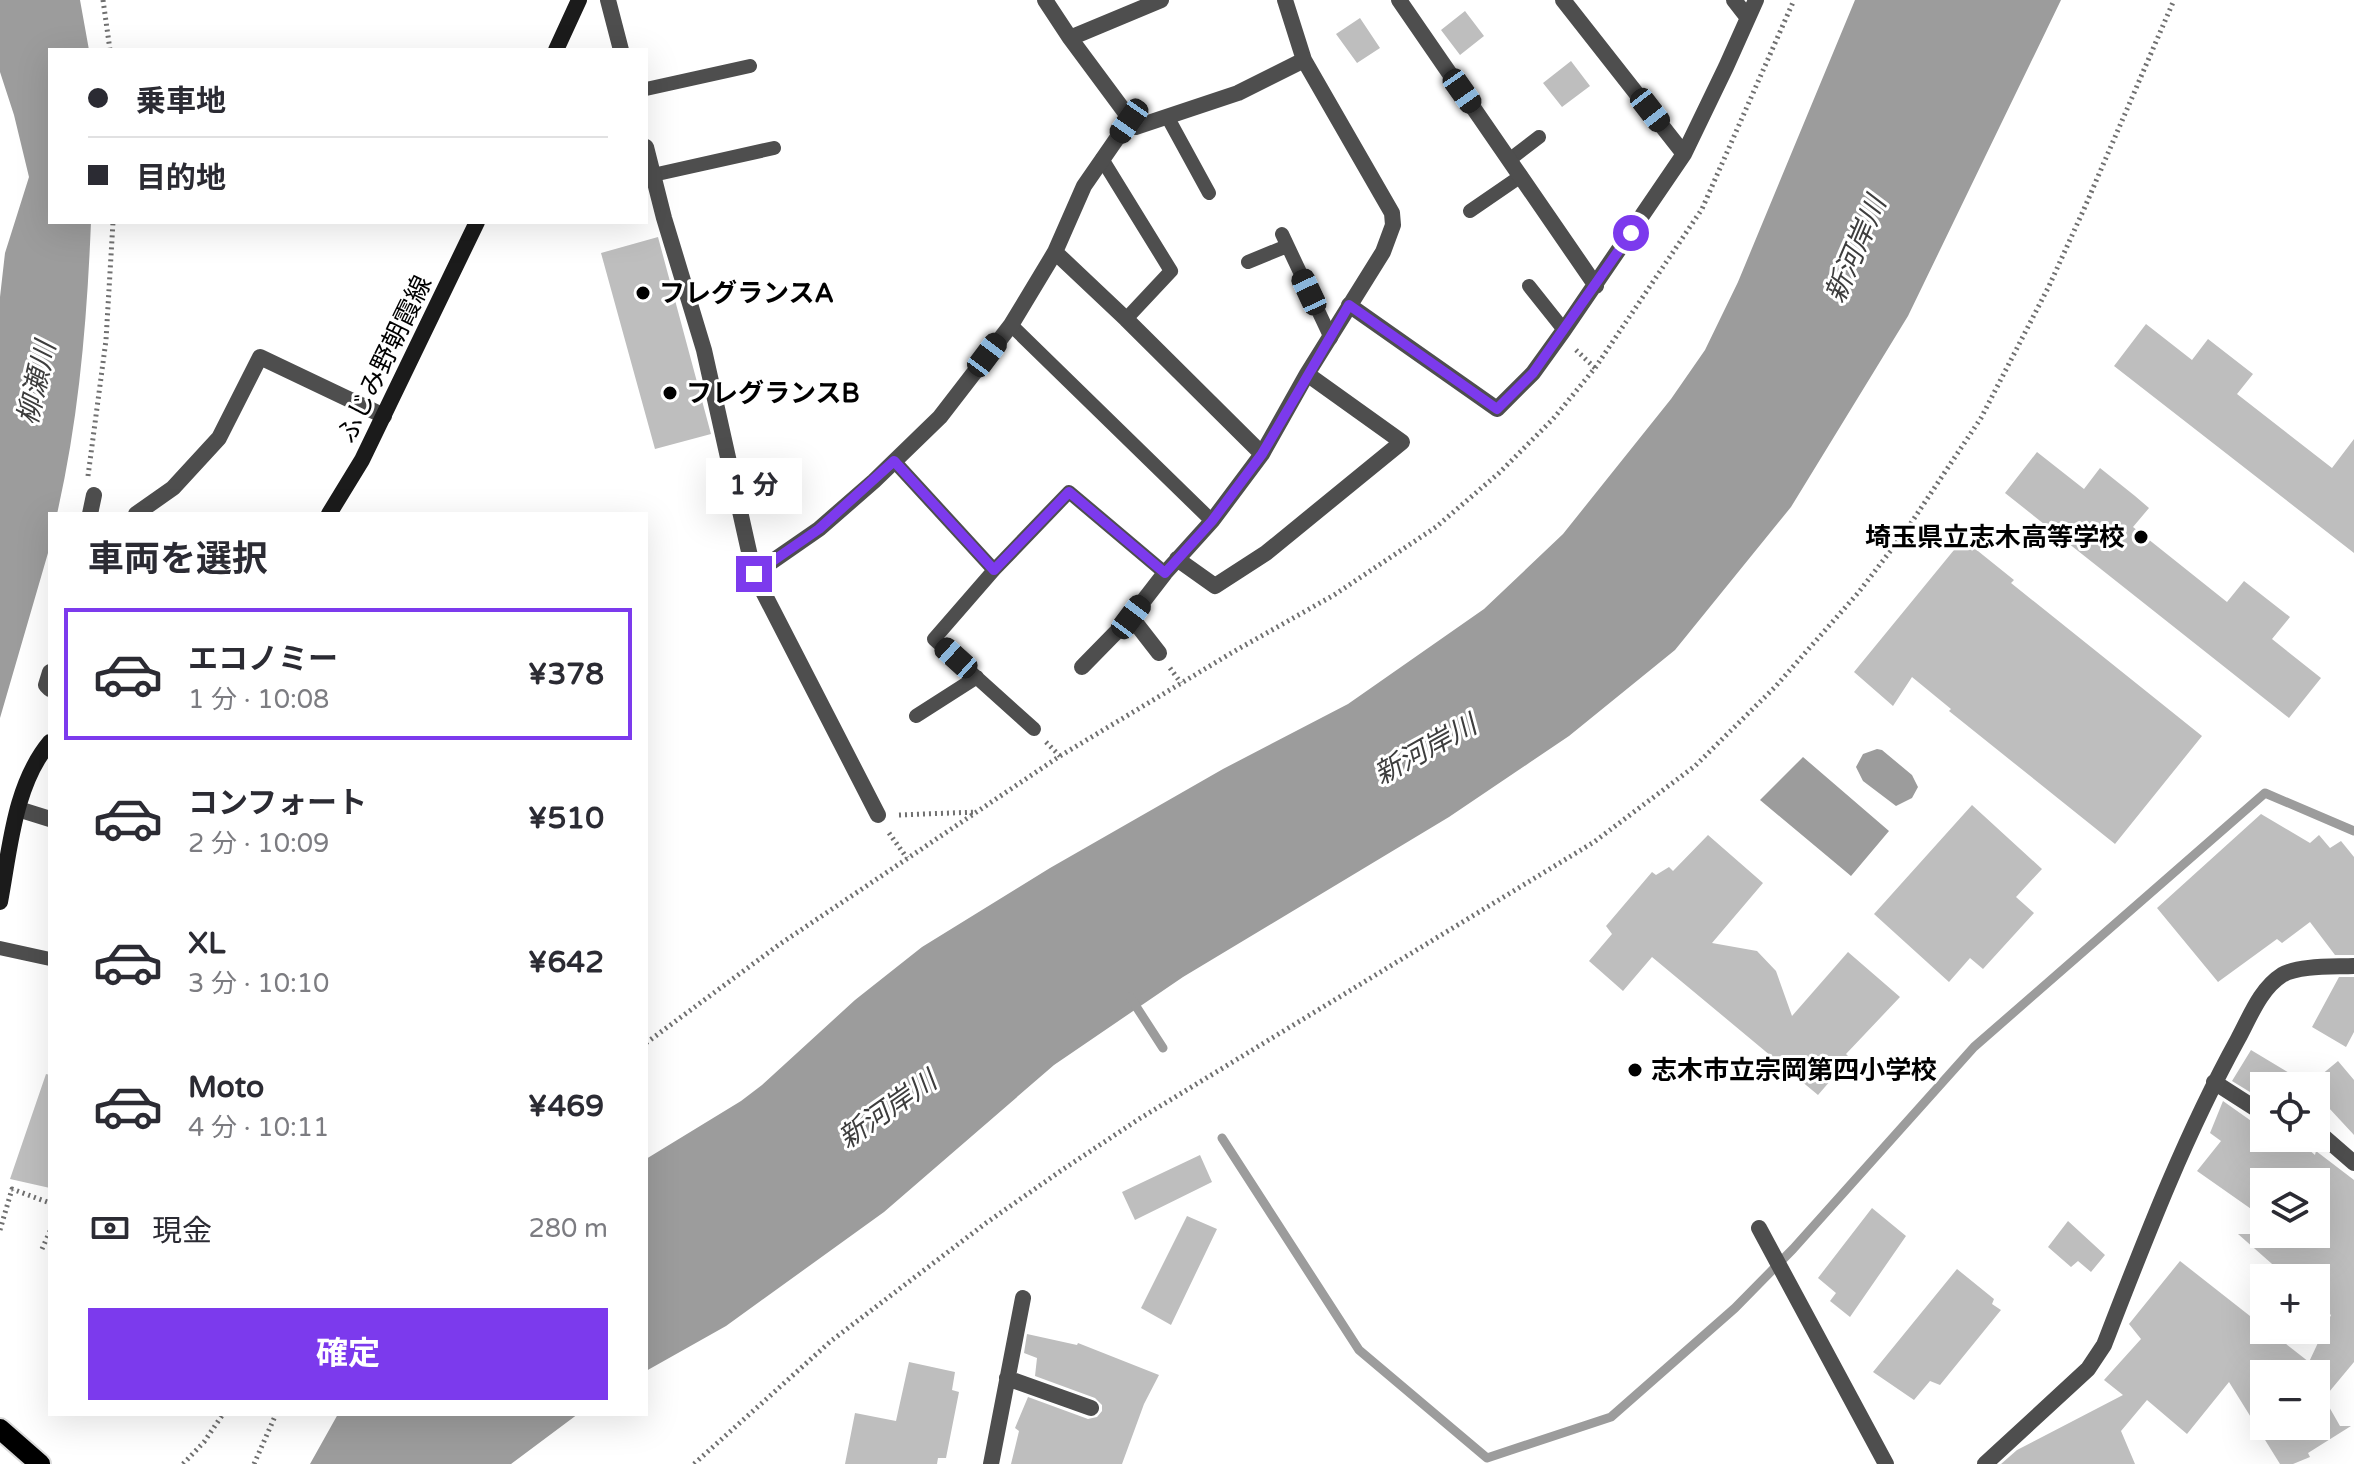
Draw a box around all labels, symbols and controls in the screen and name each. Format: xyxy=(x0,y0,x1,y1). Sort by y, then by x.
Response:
car xyxy=(1438,64,1486,118)
text: 乗車地 xyxy=(136,83,226,120)
car xyxy=(1626,84,1674,136)
car xyxy=(1105,94,1153,148)
text: 目的地 xyxy=(136,160,226,197)
water label: 新河岸川 xyxy=(1818,188,1895,308)
route start xyxy=(1613,215,1649,251)
car xyxy=(1288,265,1330,319)
street label: ふじみ野朝霞線 xyxy=(331,271,438,448)
place label: フレグランスA xyxy=(659,278,834,309)
marker: フレグランスA xyxy=(634,284,652,302)
car xyxy=(963,329,1011,381)
water label: 柳瀬川 xyxy=(11,336,64,428)
place label: フレグランスB xyxy=(686,378,860,409)
marker: フレグランスB xyxy=(661,384,679,402)
callout: 1 分 xyxy=(706,458,802,514)
text: 1 分 xyxy=(729,470,779,501)
place label: 埼玉県立志木高等学校 xyxy=(1865,522,2125,553)
marker: 埼玉県立志木高等学校 xyxy=(2132,528,2150,546)
text: 車両を選択 xyxy=(88,538,268,581)
route end xyxy=(736,556,772,592)
car xyxy=(1107,591,1155,643)
car xyxy=(930,633,982,683)
icon: car xyxy=(92,638,164,710)
text: エコノミー xyxy=(188,641,338,678)
text: ¥378 xyxy=(528,656,604,693)
text: 1 分 · 10:08 xyxy=(188,684,329,715)
water label: 新河岸川 xyxy=(1368,706,1485,792)
icon: car xyxy=(92,782,164,854)
text: コンフォート xyxy=(188,785,367,822)
text: ¥510 xyxy=(528,800,604,837)
text: 2 分 · 10:09 xyxy=(188,828,329,859)
text: XL xyxy=(188,925,225,962)
icon: car xyxy=(92,926,164,998)
text: ¥642 xyxy=(528,944,604,981)
text: 3 分 · 10:10 xyxy=(188,968,329,999)
place label: 志木市立宗岡第四小学校 xyxy=(1651,1055,1937,1086)
marker: 志木市立宗岡第四小学校 xyxy=(1626,1061,1644,1079)
water label: 新河岸川 xyxy=(832,1062,946,1156)
text: Moto xyxy=(188,1069,264,1106)
icon: car xyxy=(92,1070,164,1142)
map controls xyxy=(2250,1072,2330,1440)
button: locate xyxy=(2250,1072,2330,1152)
text: ¥469 xyxy=(528,1088,604,1125)
text: 4 分 · 10:11 xyxy=(188,1112,329,1143)
button: layers xyxy=(2250,1168,2330,1248)
icon: cash xyxy=(88,1206,132,1250)
text: 現金 xyxy=(152,1213,212,1250)
text: 280 m xyxy=(528,1213,608,1244)
button: + xyxy=(2250,1264,2330,1344)
button: 確定 xyxy=(88,1308,608,1400)
button: − xyxy=(2250,1360,2330,1440)

